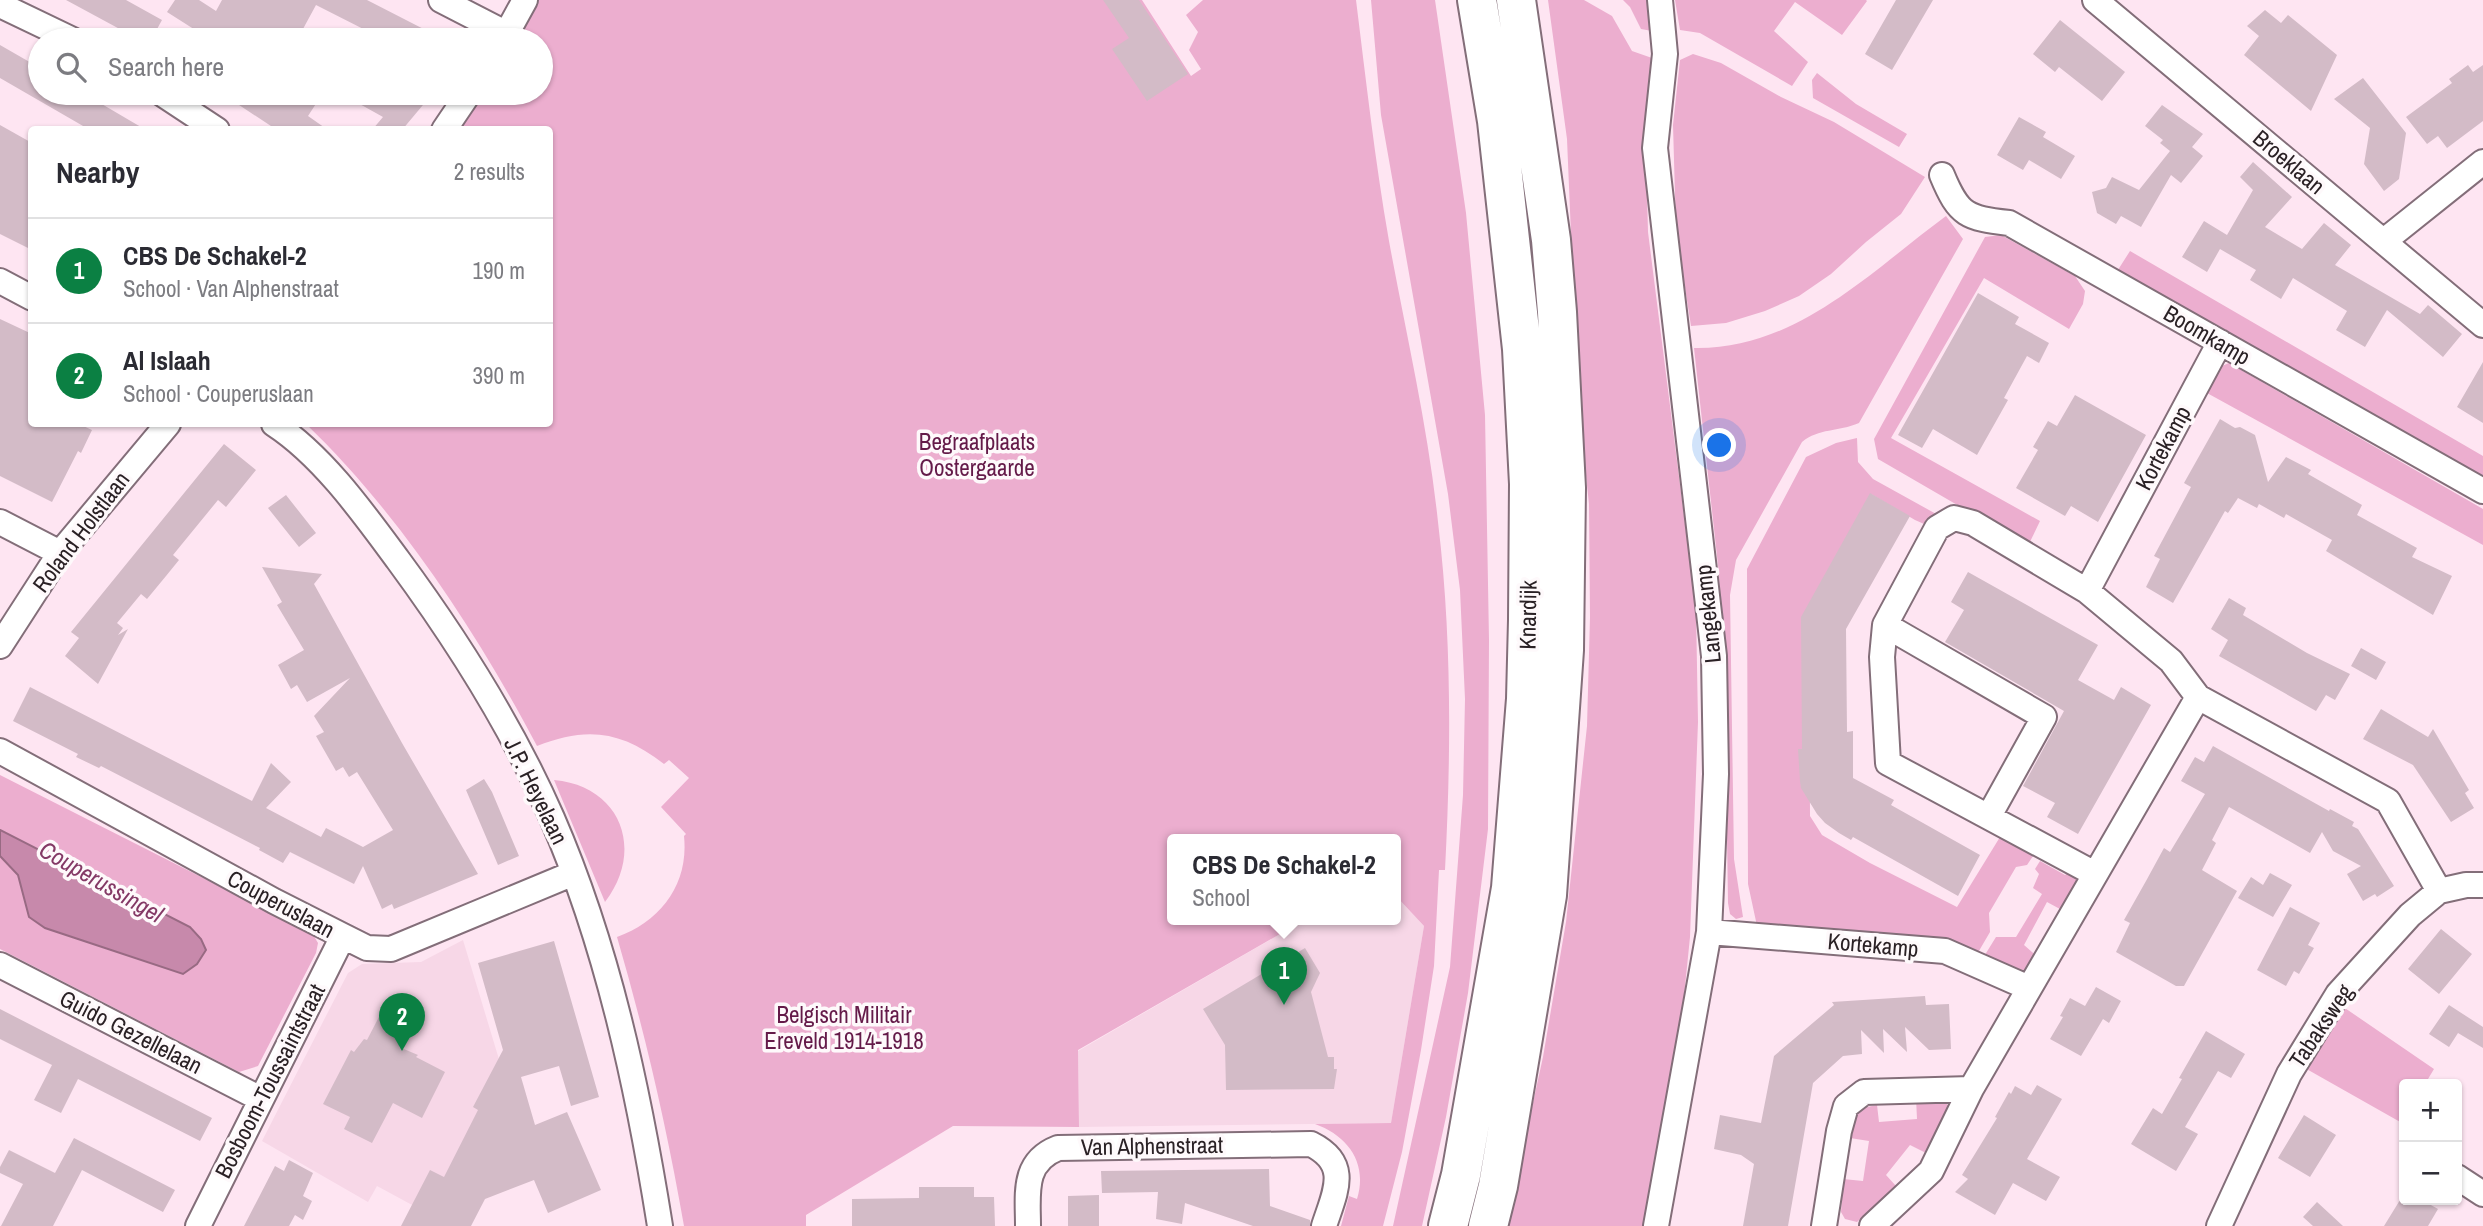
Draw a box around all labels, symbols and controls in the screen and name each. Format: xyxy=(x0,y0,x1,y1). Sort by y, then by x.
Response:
search box xyxy=(28,28,553,105)
icon: search xyxy=(52,48,90,86)
text: Search here xyxy=(108,49,224,84)
street label: Broeklaan xyxy=(2247,122,2332,201)
text: Nearby xyxy=(56,152,139,192)
text: 2 results xyxy=(454,156,525,187)
text: CBS De Schakel-2 xyxy=(123,238,307,273)
text: 1 xyxy=(74,255,84,286)
text: 190 m xyxy=(473,255,525,286)
text: School · Van Alphenstraat xyxy=(123,273,339,304)
street label: Boomkamp xyxy=(2158,297,2256,372)
text: Al Islaah xyxy=(123,343,211,378)
text: 2 xyxy=(74,360,84,391)
text: 390 m xyxy=(473,360,525,391)
text: School · Couperuslaan xyxy=(123,378,314,409)
street label: Kortekamp xyxy=(2127,400,2198,495)
park label: Begraafplaats Oostergaarde xyxy=(919,426,1035,483)
your location xyxy=(1702,428,1736,462)
street label: Roland Holstlaan xyxy=(25,465,136,598)
street label: Langekamp xyxy=(1687,563,1728,665)
street label: Knardijk xyxy=(1511,580,1544,650)
street label: J.P. Heyelaan xyxy=(497,732,576,849)
water label: Couperussingel xyxy=(34,833,170,930)
popup xyxy=(1167,834,1401,925)
text: CBS De Schakel-2 xyxy=(1192,847,1376,882)
street label: Couperuslaan xyxy=(222,862,340,945)
text: School xyxy=(1192,882,1250,913)
street label: Kortekamp xyxy=(1826,925,1920,964)
pin: 1 xyxy=(1261,947,1307,1005)
street label: Tabaksweg xyxy=(2281,977,2360,1074)
street label: Bosboom-Toussaintstraat xyxy=(207,978,332,1183)
street label: Guido Gezellelaan xyxy=(55,982,208,1081)
pin: 2 xyxy=(379,993,425,1051)
park label: Belgisch Militair Ereveld 1914-1918 xyxy=(764,999,924,1056)
map controls xyxy=(2399,1079,2462,1205)
button: + xyxy=(2399,1079,2462,1142)
street label: Van Alphenstraat xyxy=(1081,1129,1223,1162)
button: − xyxy=(2399,1142,2462,1205)

